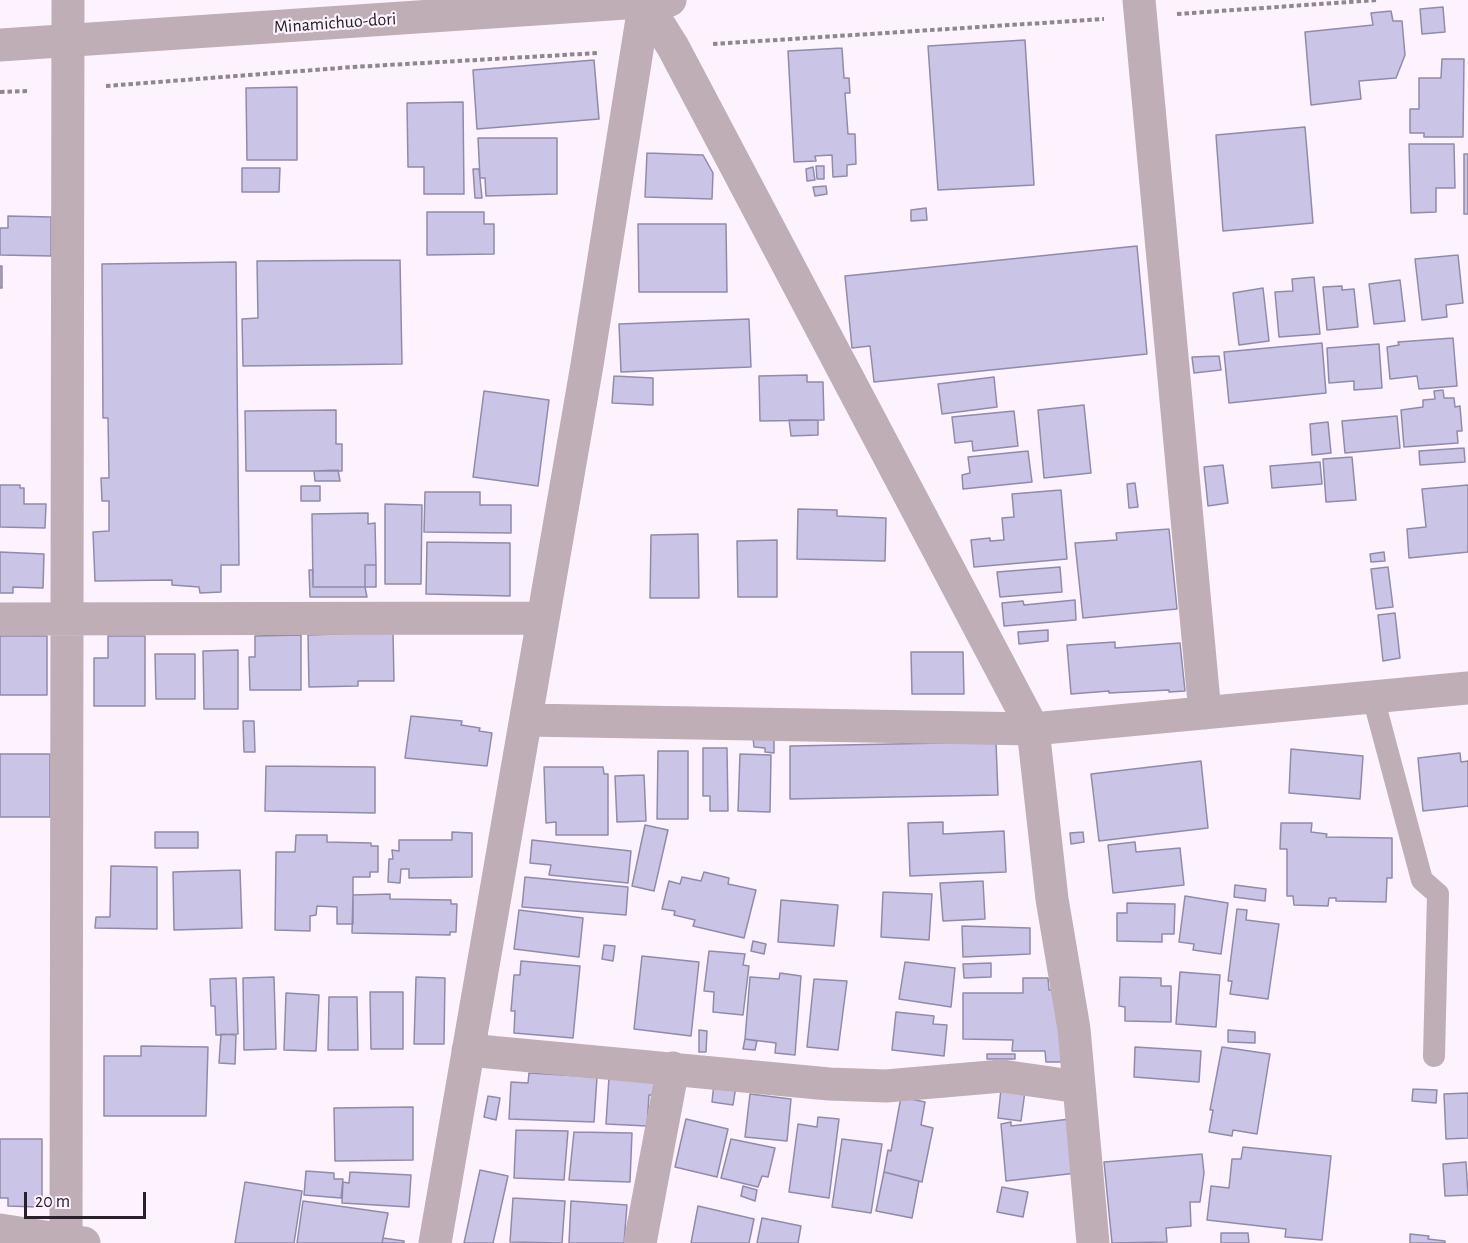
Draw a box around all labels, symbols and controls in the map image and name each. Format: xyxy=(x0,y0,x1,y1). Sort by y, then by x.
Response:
street label: Minamichuo-dori xyxy=(273,8,397,38)
scale bar xyxy=(27,1180,148,1218)
text: 20 m xyxy=(35,1193,70,1211)

